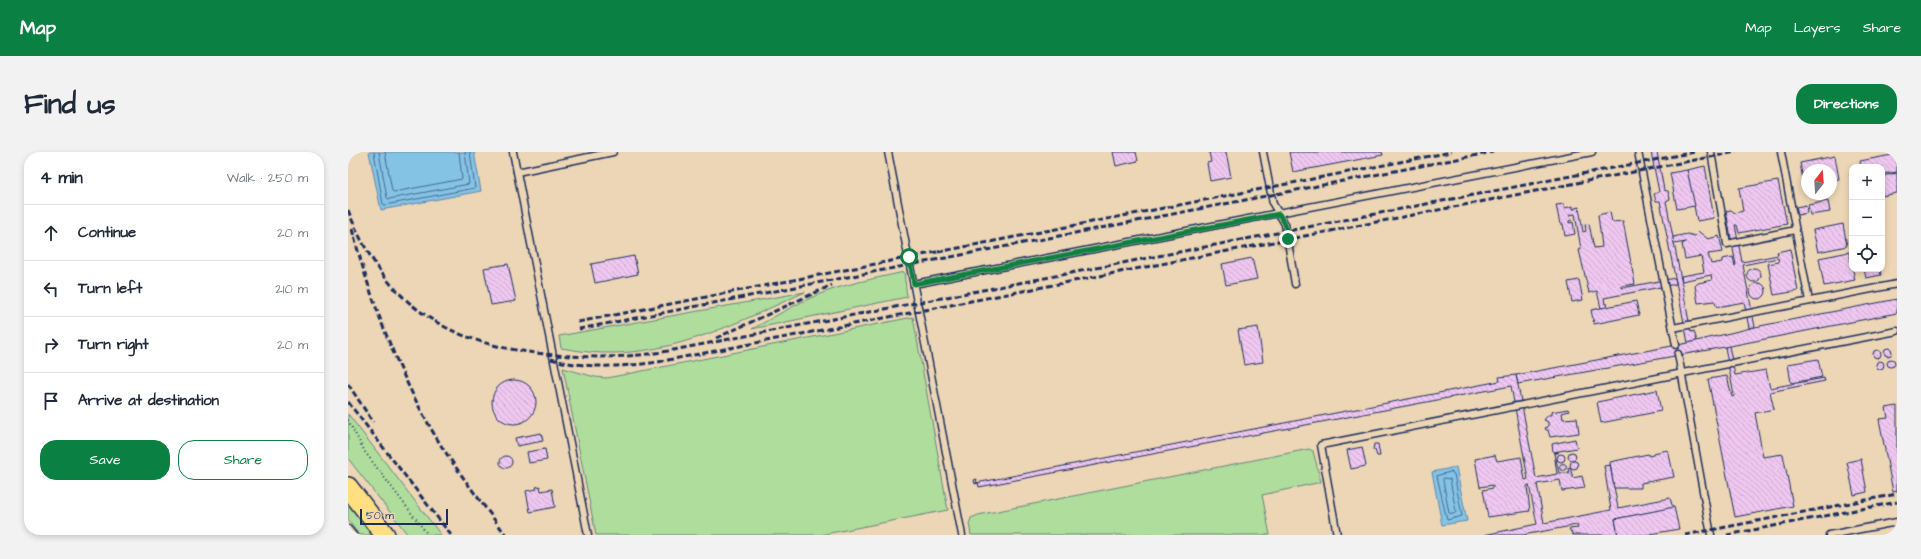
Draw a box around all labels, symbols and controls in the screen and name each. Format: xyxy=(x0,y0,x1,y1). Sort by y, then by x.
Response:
text: Map xyxy=(20,15,56,42)
text: Map xyxy=(1745,18,1772,38)
text: Layers xyxy=(1794,18,1841,38)
text: Share xyxy=(1863,18,1901,38)
button: Directions xyxy=(1796,84,1897,124)
text: Find us xyxy=(24,85,115,124)
north arrow xyxy=(1801,164,1837,200)
map controls xyxy=(1849,164,1885,272)
button: + xyxy=(1849,164,1885,200)
text: 4 min xyxy=(40,166,83,190)
text: Walk · 250 m xyxy=(227,169,308,187)
button: − xyxy=(1849,200,1885,236)
icon: ahead xyxy=(40,222,62,244)
text: Continue xyxy=(78,222,136,243)
text: 20 m xyxy=(277,224,308,242)
route end xyxy=(1279,230,1297,248)
button: locate xyxy=(1849,236,1885,272)
route start xyxy=(900,248,918,266)
icon: left xyxy=(40,278,62,300)
text: Turn left xyxy=(78,278,142,299)
text: 210 m xyxy=(275,280,308,298)
icon: right xyxy=(40,334,62,356)
text: Turn right xyxy=(78,334,149,355)
text: 20 m xyxy=(277,336,308,354)
icon: arrive xyxy=(40,390,62,412)
text: Arrive at destination xyxy=(78,390,219,411)
button: Save xyxy=(40,440,170,480)
button: Share xyxy=(178,440,308,480)
scale bar xyxy=(360,507,448,526)
text: 50 m xyxy=(366,508,394,523)

